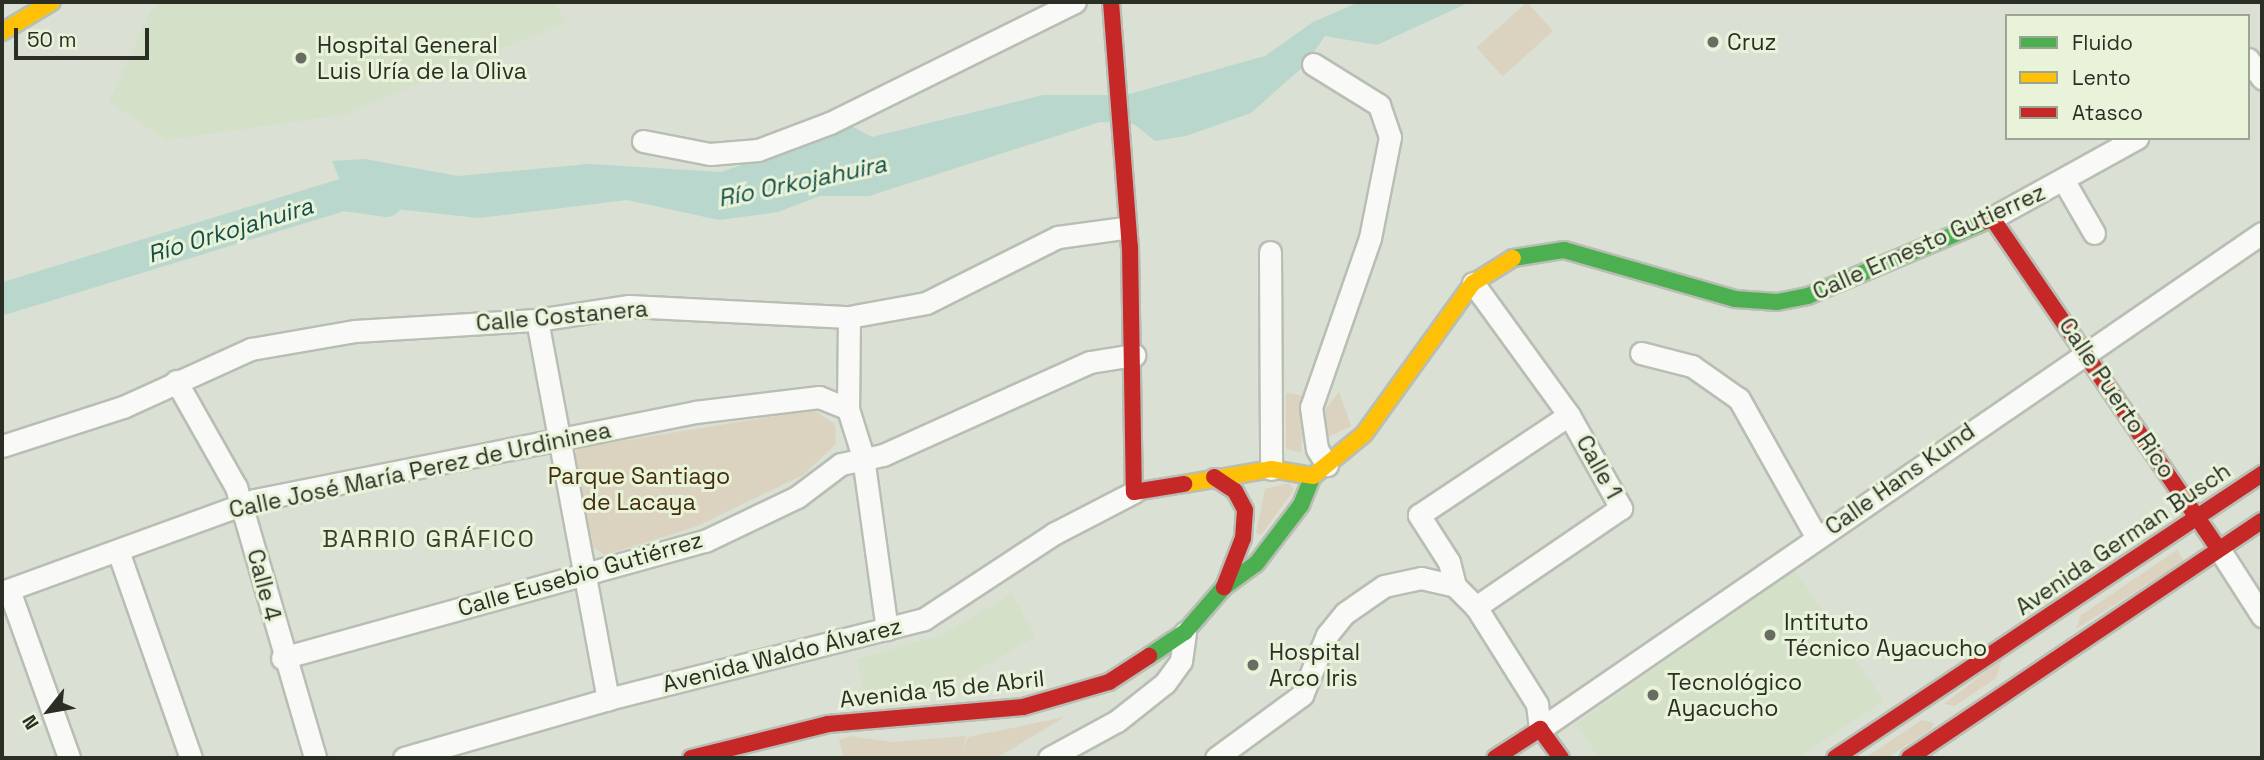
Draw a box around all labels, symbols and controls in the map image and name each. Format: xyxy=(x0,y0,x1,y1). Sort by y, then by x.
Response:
scale bar xyxy=(18,14,152,58)
legend xyxy=(2005,14,2250,140)
text: 50 m xyxy=(27,26,77,53)
place label: Cruz xyxy=(1727,28,1776,56)
text: Fluido xyxy=(2072,29,2133,56)
place label: Hospital General Luis Uría de la Oliva xyxy=(317,31,527,85)
marker: Cruz xyxy=(1705,34,1721,50)
marker: Hospital General Luis Uría de la Oliva xyxy=(291,48,311,68)
text: Lento xyxy=(2072,64,2131,91)
text: Atasco xyxy=(2072,99,2143,126)
water label: Río Orkojahuira xyxy=(715,149,889,213)
street label: Calle Ernesto Gutierrez xyxy=(1809,178,2049,306)
water label: Río Orkojahuira xyxy=(144,191,316,269)
street label: Calle Costanera xyxy=(475,295,649,337)
street label: Calle Puerto Rico xyxy=(2053,313,2181,483)
street label: Calle José María Perez de Urdininea xyxy=(227,416,613,524)
street label: Calle Hans Kund xyxy=(1820,417,1980,541)
street label: Calle 1 xyxy=(1570,430,1628,504)
street label: Avenida German Busch xyxy=(2010,457,2236,621)
park label: Parque Santiago de Lacaya xyxy=(548,462,730,516)
district label: BARRIO GRÁFICO xyxy=(324,525,534,553)
street label: Calle Eusebio Gutiérrez xyxy=(454,526,706,622)
street label: Calle 4 xyxy=(241,546,287,624)
place label: Intituto Técnico Ayacucho xyxy=(1784,608,1988,662)
street label: Avenida Waldo Álvarez xyxy=(659,612,905,698)
marker: Intituto Técnico Ayacucho xyxy=(1762,627,1778,643)
place label: Hospital Arco Iris xyxy=(1269,638,1360,692)
marker: Hospital Arco Iris xyxy=(1243,655,1263,675)
street label: Avenida 15 de Abril xyxy=(838,664,1046,714)
place label: Tecnológico Ayacucho xyxy=(1667,668,1802,722)
north arrow xyxy=(14,676,84,746)
marker: Tecnológico Ayacucho xyxy=(1645,687,1661,703)
text: N xyxy=(17,710,45,734)

